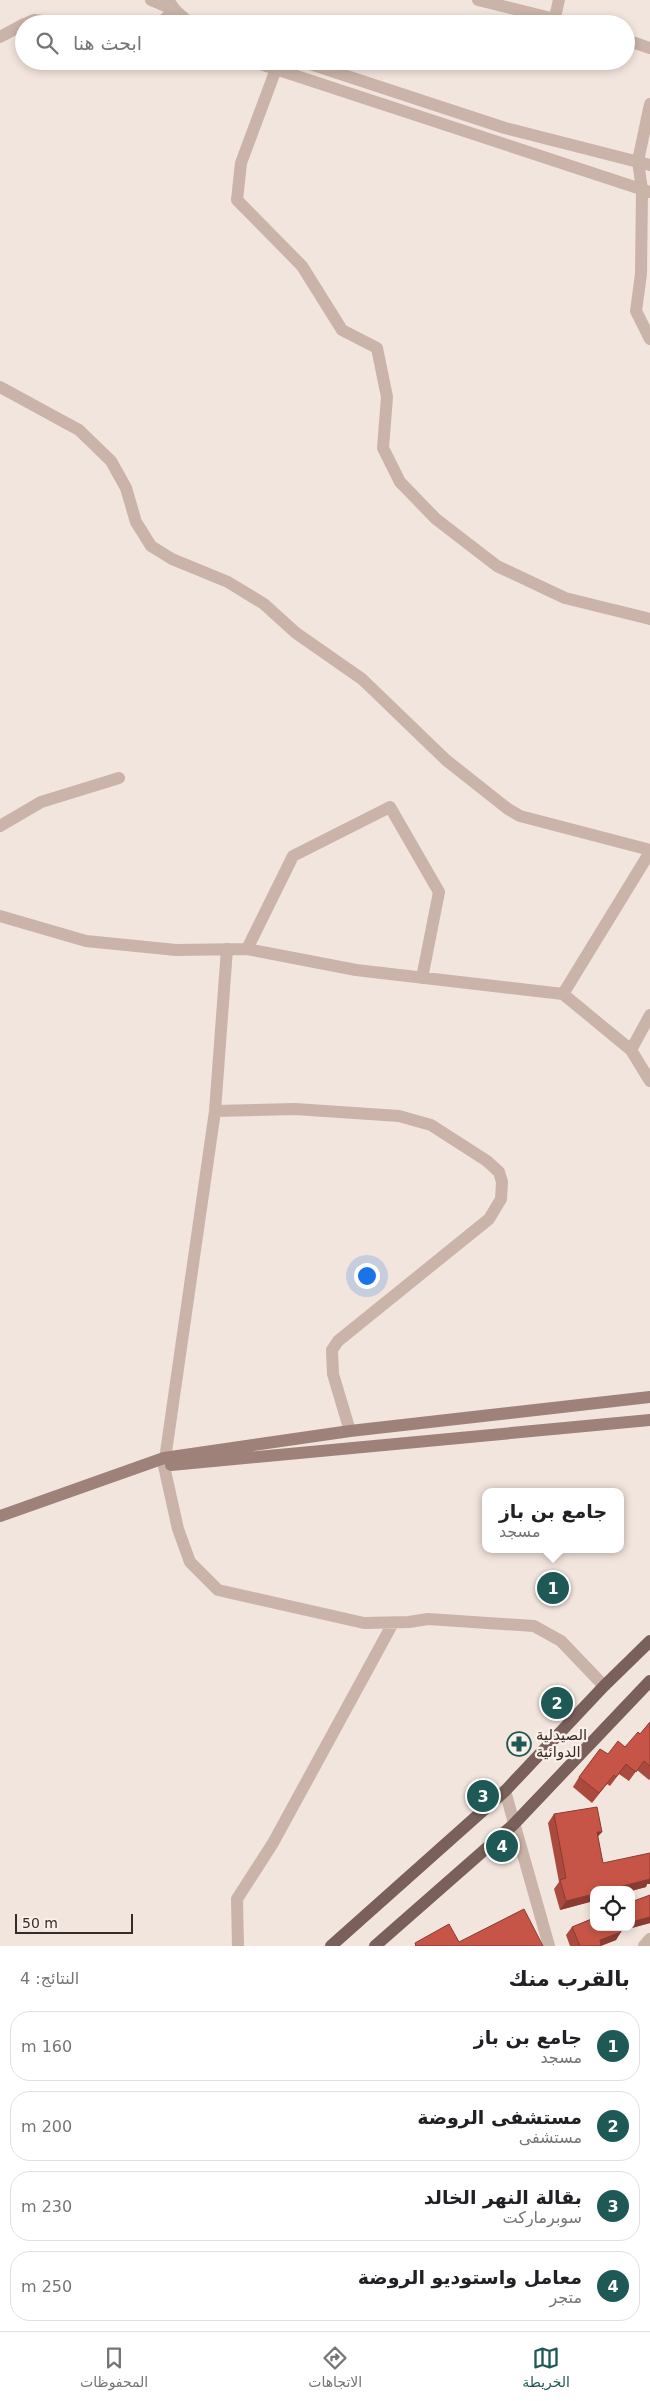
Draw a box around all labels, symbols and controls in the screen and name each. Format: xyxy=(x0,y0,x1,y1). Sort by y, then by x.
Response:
search box xyxy=(15,15,635,70)
icon: search xyxy=(33,29,61,57)
text: ابحث هنا xyxy=(73,32,142,54)
your location xyxy=(354,1263,380,1289)
popup xyxy=(482,1488,624,1553)
text: جامع بن باز xyxy=(499,1500,607,1522)
text: مسجد xyxy=(499,1522,540,1541)
pin: 1 xyxy=(537,1569,569,1607)
pin: 2 xyxy=(541,1684,573,1722)
place label: الصيدلية الدوائية xyxy=(536,1726,587,1761)
pharmacy icon: الصيدلية الدوائية xyxy=(506,1731,532,1757)
pin: 3 xyxy=(467,1777,499,1815)
pin: 4 xyxy=(486,1827,518,1865)
map controls xyxy=(590,1886,635,1931)
button: locate xyxy=(590,1886,635,1931)
scale bar xyxy=(15,1911,132,1934)
text: 50 m xyxy=(22,1915,58,1931)
text: بالقرب منك xyxy=(509,1967,630,1991)
text: النتائج: 4 xyxy=(20,1969,79,1988)
text: جامع بن باز xyxy=(474,2026,582,2048)
text: 160 m xyxy=(21,2037,72,2056)
text: 1 xyxy=(607,2037,619,2056)
text: مسجد xyxy=(540,2048,582,2067)
text: مستشفى الروضة xyxy=(417,2106,582,2128)
text: 200 m xyxy=(21,2117,72,2136)
text: 2 xyxy=(607,2117,619,2136)
text: مستشفى xyxy=(519,2128,582,2147)
text: بقالة النهر الخالد xyxy=(424,2186,582,2208)
text: 230 m xyxy=(21,2197,72,2216)
text: 3 xyxy=(607,2197,619,2216)
text: سوبرماركت xyxy=(503,2208,582,2227)
text: معامل واستوديو الروضة xyxy=(358,2266,582,2288)
text: 250 m xyxy=(21,2277,72,2296)
text: 4 xyxy=(607,2277,619,2296)
text: متجر xyxy=(549,2288,582,2307)
tab: المحفوظات xyxy=(80,2344,148,2390)
tab: الاتجاهات xyxy=(308,2344,362,2390)
tab: الخريطة xyxy=(522,2344,570,2390)

